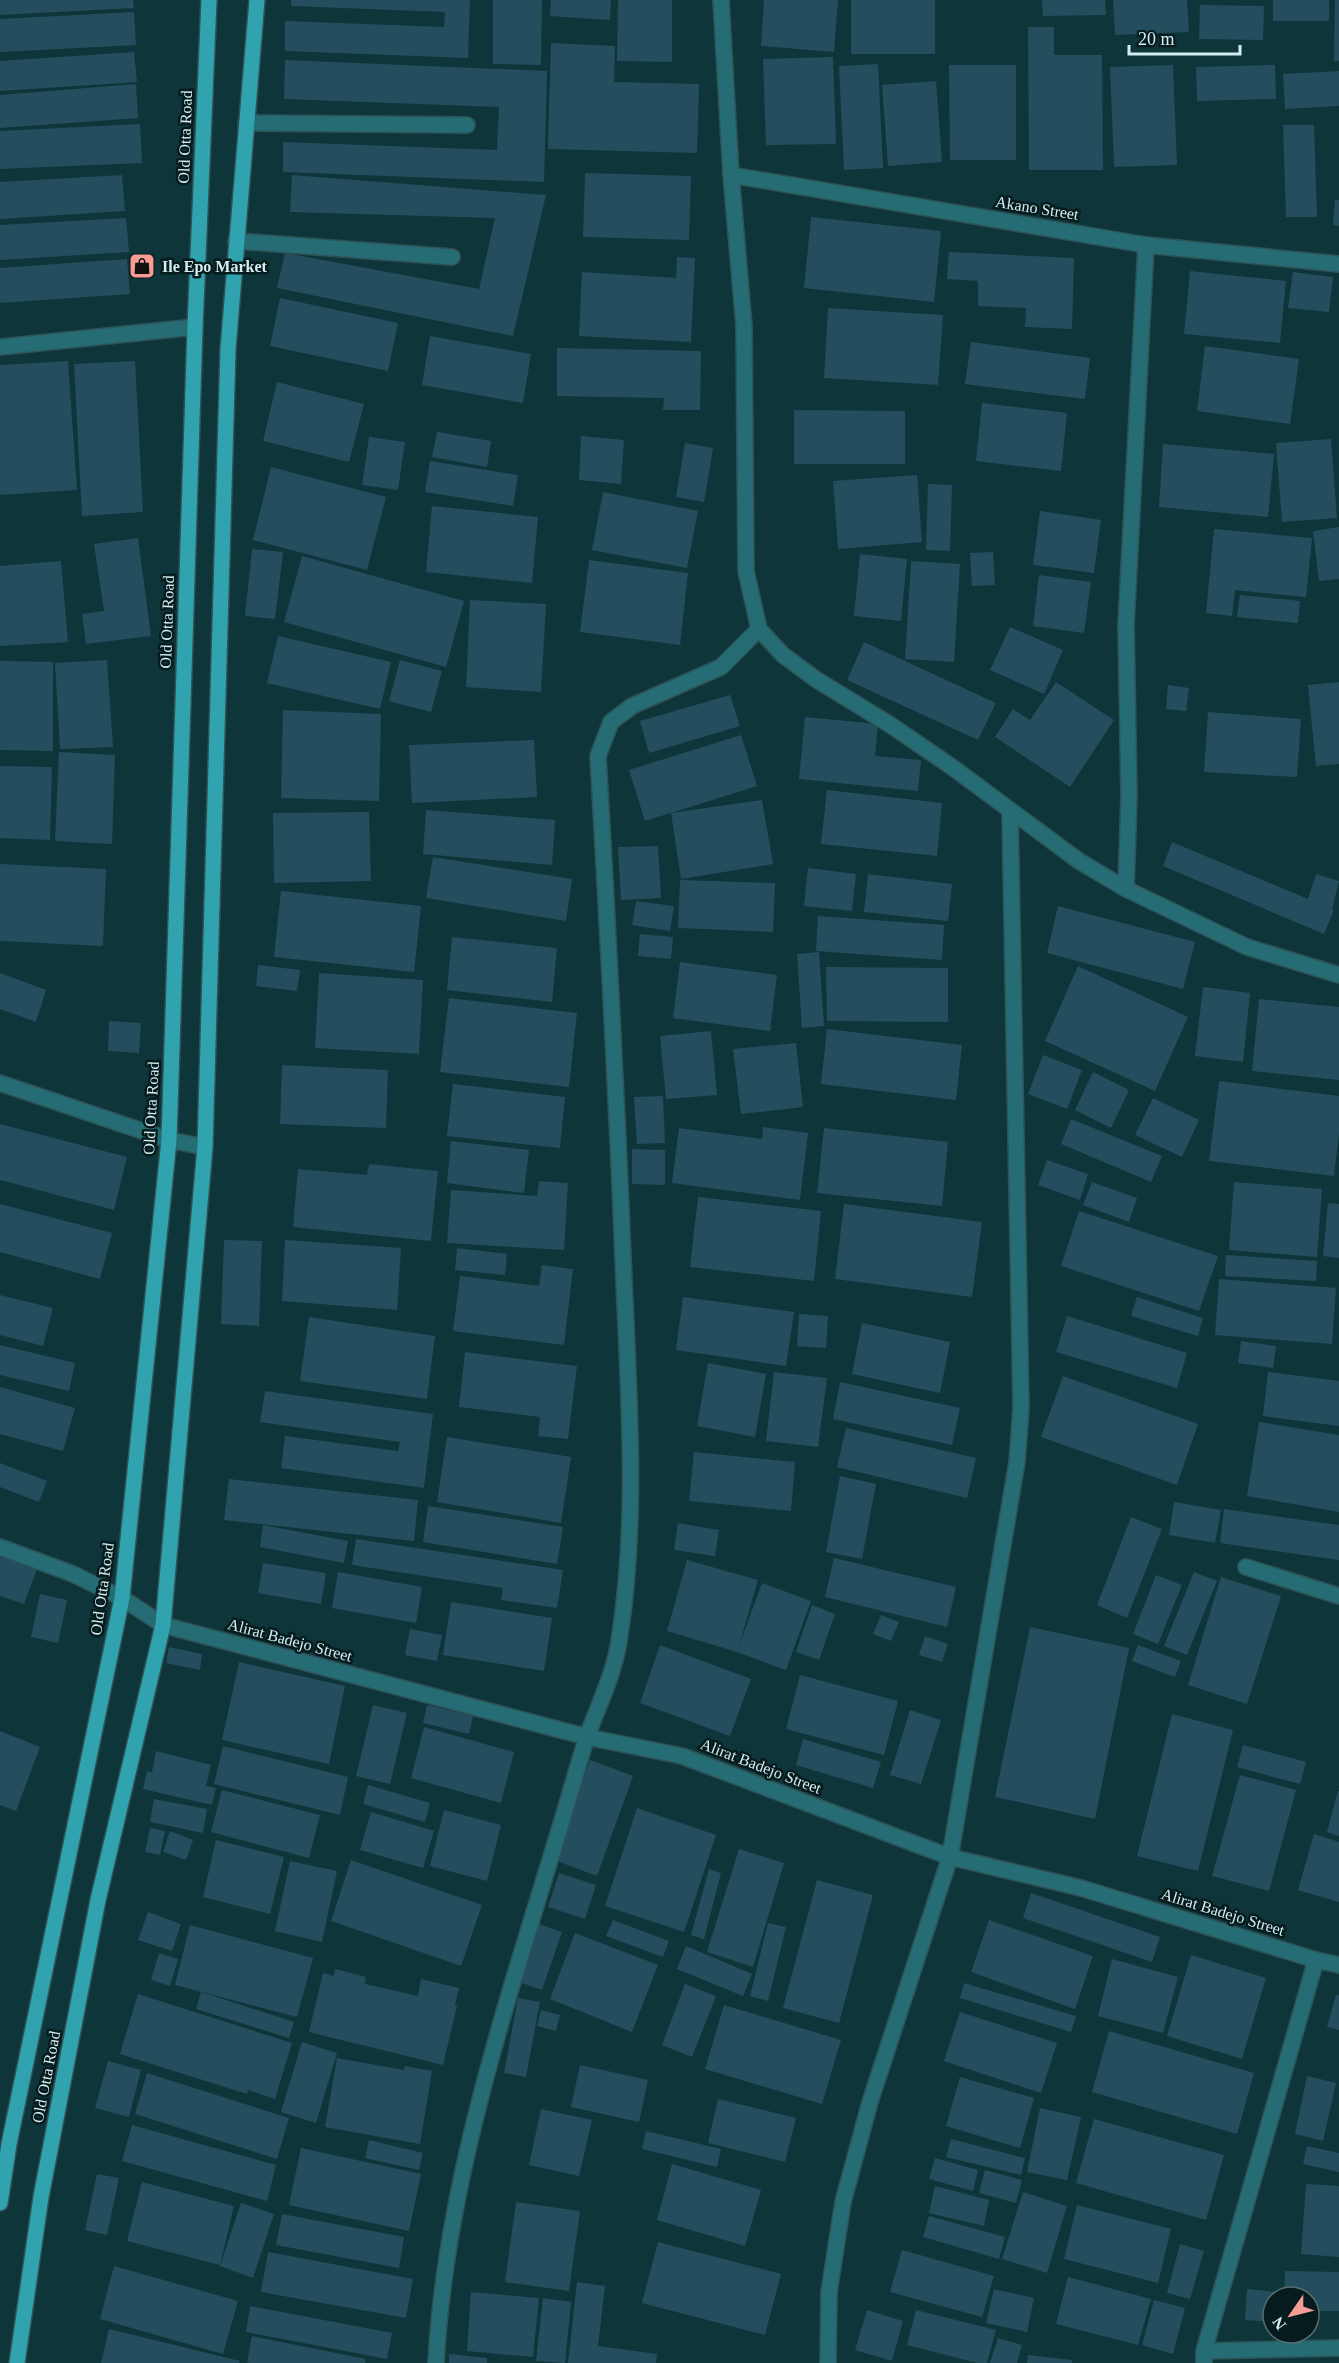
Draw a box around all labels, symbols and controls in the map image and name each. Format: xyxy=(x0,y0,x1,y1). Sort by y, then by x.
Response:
scale bar xyxy=(1129,18,1240,56)
text: 20 m xyxy=(1138,29,1175,49)
street label: Old Otta Road xyxy=(175,90,195,184)
street label: Akano Street xyxy=(994,193,1080,223)
shop icon: Ile Epo Market xyxy=(127,251,157,281)
place label: Ile Epo Market xyxy=(162,258,268,276)
street label: Old Otta Road xyxy=(157,575,177,669)
street label: Old Otta Road xyxy=(140,1061,162,1155)
street label: Old Otta Road xyxy=(87,1542,117,1636)
street label: Alirat Badejo Street xyxy=(226,1615,355,1666)
street label: Alirat Badejo Street xyxy=(698,1735,824,1798)
street label: Alirat Badejo Street xyxy=(1159,1885,1287,1940)
street label: Old Otta Road xyxy=(29,2030,63,2124)
north arrow xyxy=(1261,2285,1321,2345)
text: N xyxy=(1269,2313,1289,2333)

